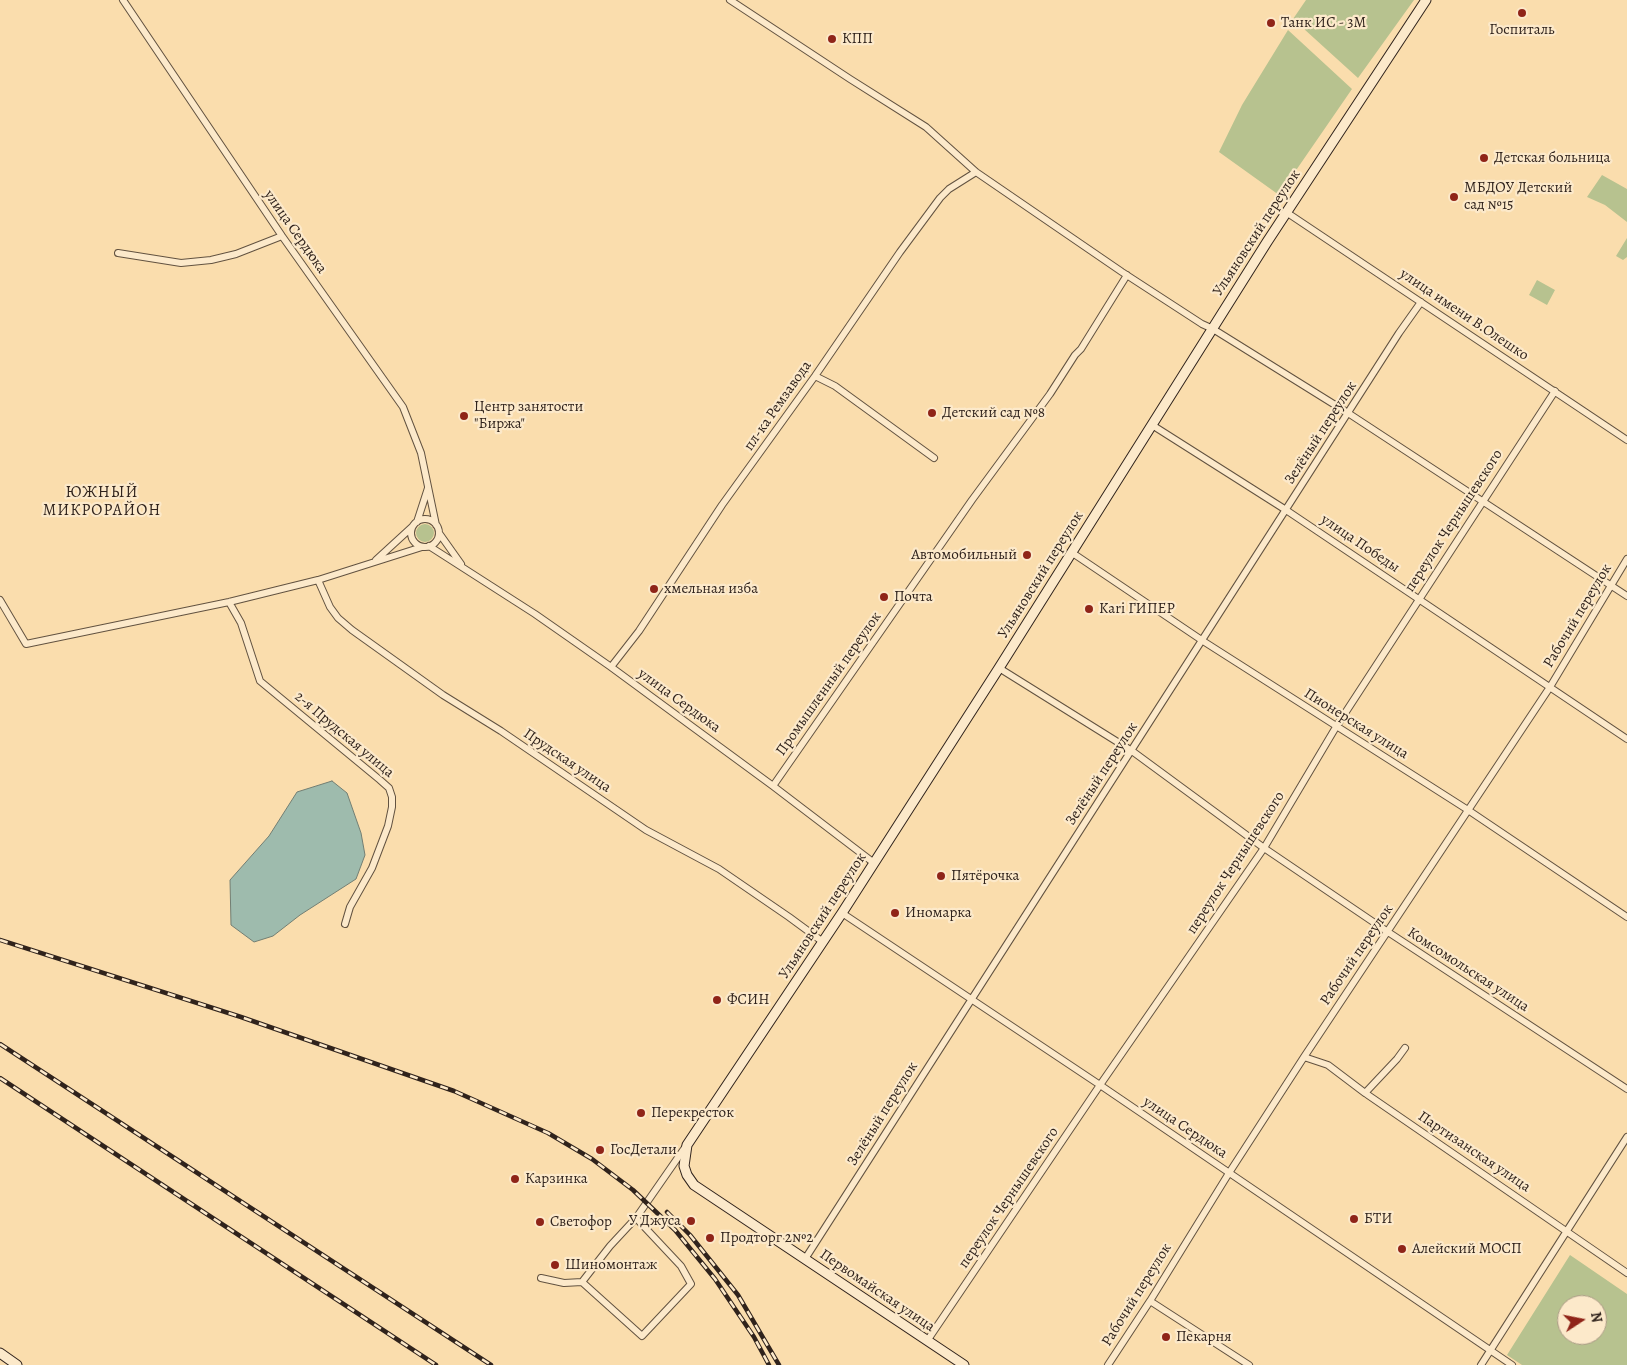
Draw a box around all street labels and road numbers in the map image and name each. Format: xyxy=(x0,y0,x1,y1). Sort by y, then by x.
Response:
street label: Ульяновский переулок xyxy=(1209,166,1305,300)
street label: улица Сердюка xyxy=(260,187,330,277)
street label: улица имени В.Олешко xyxy=(1396,265,1532,365)
street label: пл-ка Ремзавода xyxy=(740,357,816,455)
street label: Зелёный переулок xyxy=(1281,378,1361,488)
street label: переулок Чернышевского xyxy=(1401,446,1507,596)
street label: Ульяновский переулок xyxy=(994,508,1088,642)
street label: улица Победы xyxy=(1317,511,1403,577)
street label: Рабочий переулок xyxy=(1540,561,1616,671)
street label: Промышленный переулок xyxy=(772,609,886,759)
street label: улица Сердюка xyxy=(634,665,724,737)
street label: Пионерская улица xyxy=(1300,685,1412,763)
street label: 2-я Прудская улица xyxy=(290,688,398,782)
street label: Зелёный переулок xyxy=(1062,719,1142,829)
street label: Прудская улица xyxy=(520,725,614,797)
street label: переулок Чернышевского xyxy=(1183,788,1289,938)
street label: Ульяновский переулок xyxy=(775,849,871,983)
street label: Рабочий переулок xyxy=(1317,901,1397,1009)
street label: Комсомольская улица xyxy=(1404,924,1532,1016)
street label: Зелёный переулок xyxy=(844,1059,922,1169)
street label: улица Сердюка xyxy=(1139,1093,1231,1163)
street label: Партизанская улица xyxy=(1414,1108,1534,1196)
street label: переулок Чернышевского xyxy=(955,1124,1063,1272)
street label: Рабочий переулок xyxy=(1098,1240,1176,1350)
street label: Первомайская улица xyxy=(816,1246,938,1336)

